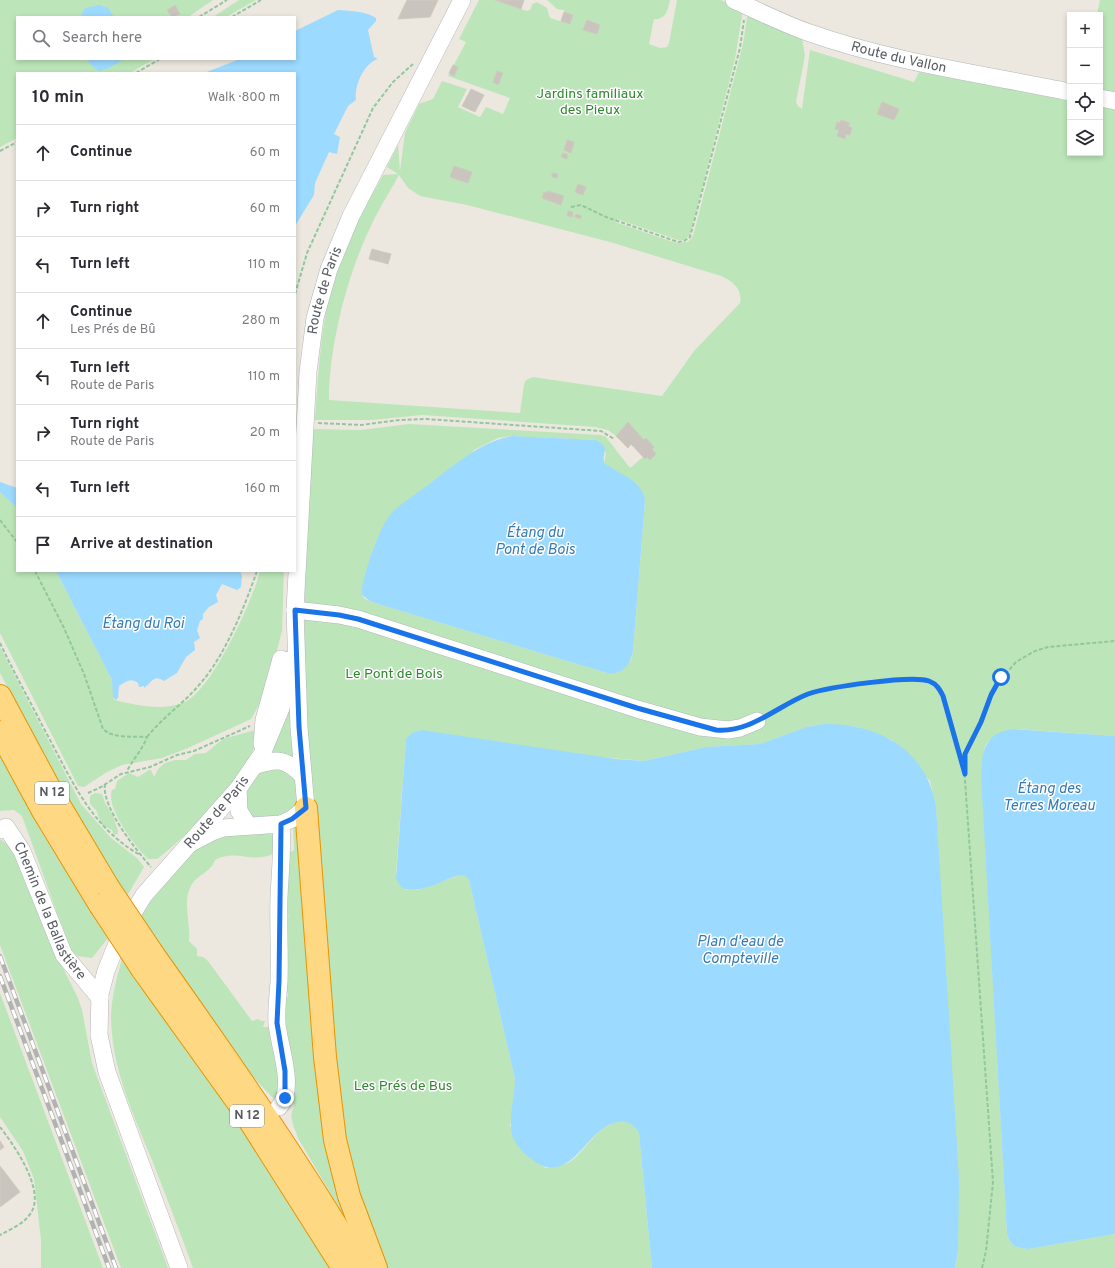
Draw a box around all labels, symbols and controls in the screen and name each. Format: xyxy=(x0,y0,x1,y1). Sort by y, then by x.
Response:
map controls xyxy=(1067,12,1103,156)
button: + xyxy=(1067,12,1103,48)
search box xyxy=(16,16,296,60)
icon: search xyxy=(30,27,52,49)
text: Search here xyxy=(62,29,142,48)
street label: Route du Vallon xyxy=(849,38,948,77)
button: − xyxy=(1067,48,1103,84)
button: locate xyxy=(1067,84,1103,120)
park label: Jardins familiaux des Pieux xyxy=(537,86,643,119)
text: 10 min xyxy=(32,87,84,109)
text: Walk · 800 m xyxy=(208,90,280,106)
button: layers xyxy=(1067,120,1103,156)
icon: ahead xyxy=(32,142,54,164)
text: Continue xyxy=(70,143,132,162)
text: 60 m xyxy=(250,145,280,161)
icon: right xyxy=(32,198,54,220)
text: Turn right xyxy=(70,199,139,218)
text: 60 m xyxy=(250,201,280,217)
street label: Route de Paris xyxy=(304,244,346,335)
icon: left xyxy=(32,254,54,276)
text: Turn left xyxy=(70,255,130,274)
text: 110 m xyxy=(248,257,280,273)
text: Continue xyxy=(70,303,132,322)
icon: ahead xyxy=(32,310,54,332)
text: 280 m xyxy=(242,313,280,329)
text: Les Prés de Bû xyxy=(70,322,156,338)
text: Turn left xyxy=(70,359,130,378)
icon: left xyxy=(32,366,54,388)
text: 110 m xyxy=(248,369,280,385)
text: Route de Paris xyxy=(70,378,154,394)
text: Turn right xyxy=(70,415,139,434)
icon: right xyxy=(32,422,54,444)
text: 20 m xyxy=(250,425,280,441)
text: Route de Paris xyxy=(70,434,154,450)
icon: left xyxy=(32,478,54,500)
text: Turn left xyxy=(70,479,130,498)
text: 160 m xyxy=(245,481,280,497)
water label: Étang du Pont de Bois xyxy=(495,523,575,560)
icon: arrive xyxy=(32,534,54,556)
text: Arrive at destination xyxy=(70,535,213,554)
water label: Étang du Roi xyxy=(102,614,185,634)
park label: Le Pont de Bois xyxy=(345,666,443,683)
route start xyxy=(992,668,1010,686)
street label: Route de Paris xyxy=(181,772,253,852)
water label: Étang des Terres Moreau xyxy=(1003,779,1096,816)
road number: N 12 xyxy=(35,782,69,804)
street label: Chemin de la Ballastière xyxy=(10,839,90,983)
water label: Plan d'eau de Compteville xyxy=(697,933,783,969)
park label: Les Prés de Bus xyxy=(354,1078,452,1095)
route end xyxy=(276,1089,294,1107)
road number: N 12 xyxy=(230,1105,264,1127)

